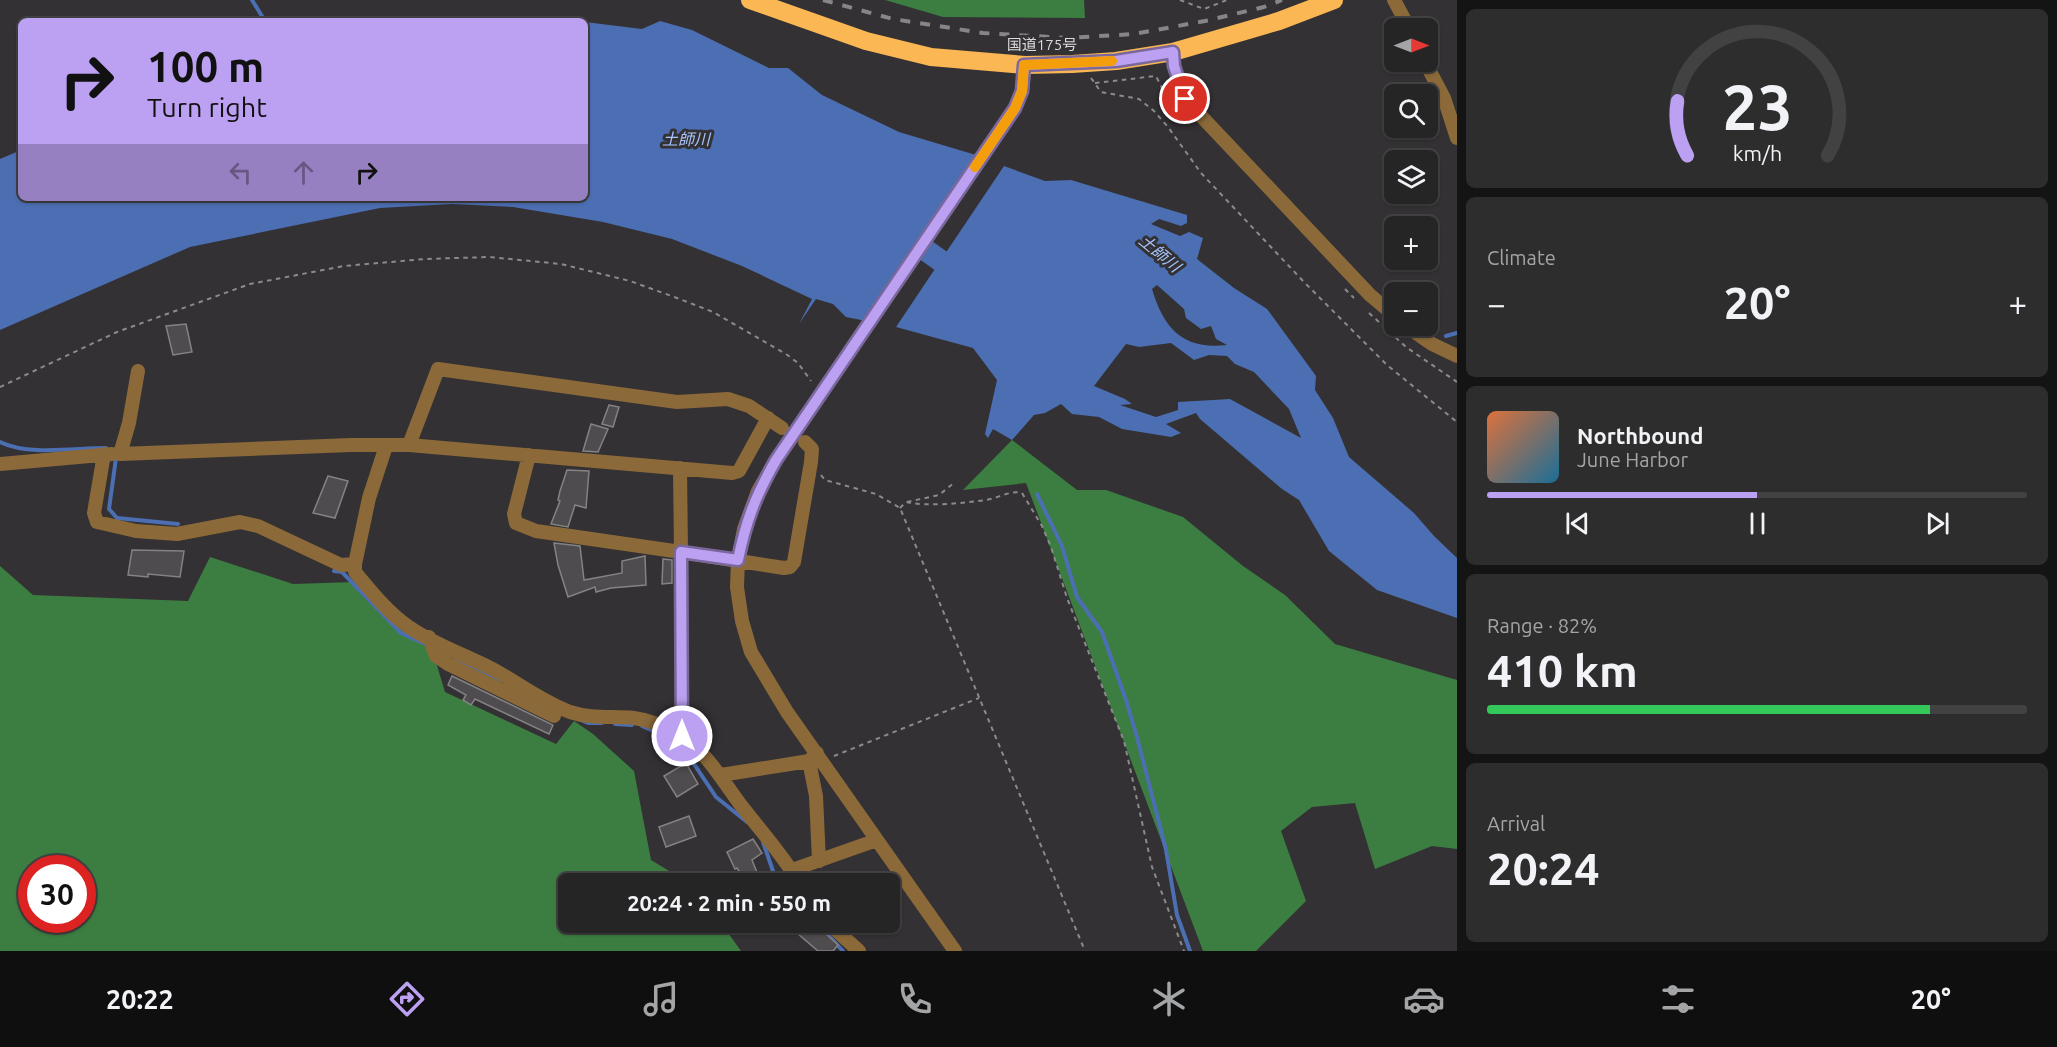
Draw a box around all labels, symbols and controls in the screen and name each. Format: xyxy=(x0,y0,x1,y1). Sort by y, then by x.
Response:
north arrow xyxy=(1384,18,1438,72)
map controls xyxy=(1384,18,1438,336)
street label: 国道175号 xyxy=(1007,36,1077,53)
icon: right xyxy=(48,42,126,120)
text: 100 m xyxy=(147,43,264,90)
text: 23 xyxy=(1722,72,1792,142)
pin xyxy=(1159,73,1210,124)
icon: arrive xyxy=(1168,82,1201,115)
button: search xyxy=(1384,84,1438,138)
text: Turn right xyxy=(147,92,267,122)
water label: 土師川 xyxy=(662,130,712,148)
text: km/h xyxy=(1732,141,1782,165)
button: layers xyxy=(1384,150,1438,204)
icon: left xyxy=(224,156,257,189)
icon: ahead xyxy=(287,156,320,189)
icon: right xyxy=(350,156,383,189)
button: + xyxy=(1384,216,1438,270)
water label: 土師川 xyxy=(1136,231,1186,277)
text: Climate xyxy=(1487,246,1556,269)
text: 20° xyxy=(1724,277,1790,328)
button: − xyxy=(1384,282,1438,336)
text: − xyxy=(1487,285,1506,322)
text: + xyxy=(2008,285,2027,322)
text: Northbound xyxy=(1577,423,1703,448)
text: June Harbor xyxy=(1577,448,1688,471)
icon: previous xyxy=(1561,507,1594,540)
icon: pause xyxy=(1741,507,1774,540)
icon: next xyxy=(1921,507,1954,540)
text: Range · 82% xyxy=(1487,614,1597,637)
text: 410 km xyxy=(1487,645,1638,696)
position arrow xyxy=(650,704,714,768)
text: Arrival xyxy=(1487,812,1545,835)
text: 20:24 xyxy=(1487,843,1600,894)
speed limit sign: 30 xyxy=(18,855,96,933)
text: 20:24 · 2 min · 550 m xyxy=(627,890,831,915)
icon: directions xyxy=(386,978,428,1020)
icon: music xyxy=(640,978,682,1020)
icon: phone xyxy=(894,978,936,1020)
icon: climate xyxy=(1148,978,1190,1020)
icon: car xyxy=(1403,978,1445,1020)
icon: filters xyxy=(1657,978,1699,1020)
text: 20:22 xyxy=(106,984,174,1014)
text: 20° xyxy=(1911,984,1951,1014)

